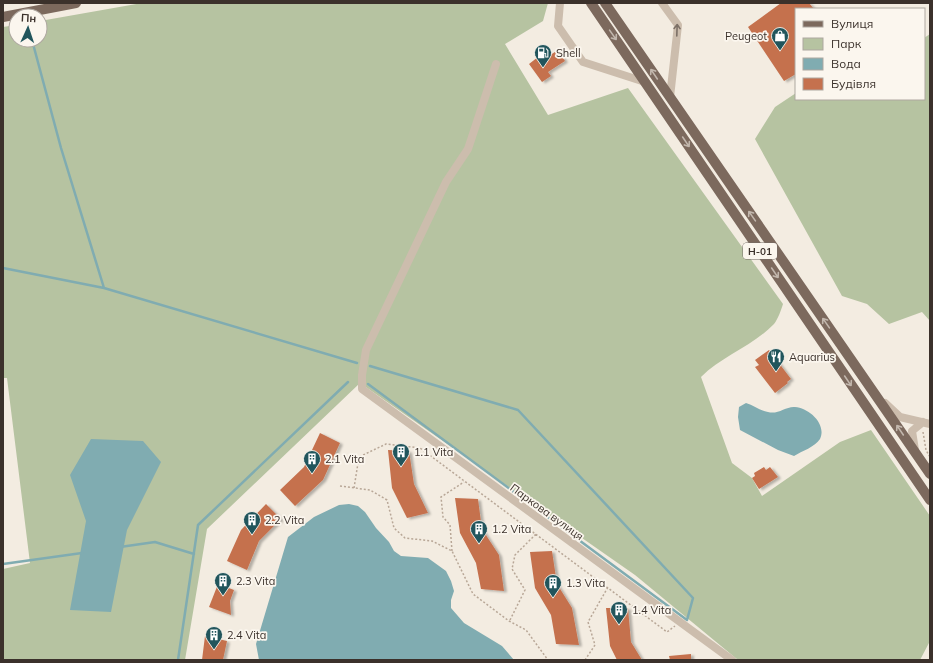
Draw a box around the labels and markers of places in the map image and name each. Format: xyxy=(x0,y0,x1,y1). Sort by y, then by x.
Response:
shop icon: Peugeot xyxy=(770,26,790,51)
place label: Peugeot xyxy=(725,29,767,43)
fuel station icon: Shell xyxy=(533,43,553,68)
place label: Shell xyxy=(556,46,581,60)
restaurant icon: Aquarius xyxy=(766,347,786,372)
place label: Aquarius xyxy=(789,350,835,364)
building icon: 1.1 Vita xyxy=(391,442,411,467)
place label: 1.1 Vita xyxy=(414,445,453,459)
building icon: 2.1 Vita xyxy=(302,449,322,474)
place label: 2.1 Vita xyxy=(325,452,364,466)
building icon: 2.2 Vita xyxy=(242,510,262,535)
place label: 2.2 Vita xyxy=(265,513,304,527)
building icon: 1.2 Vita xyxy=(469,519,489,544)
place label: 1.2 Vita xyxy=(492,522,531,536)
building icon: 2.3 Vita xyxy=(213,571,233,596)
building icon: 1.3 Vita xyxy=(543,573,563,598)
place label: 2.3 Vita xyxy=(236,574,275,588)
place label: 1.3 Vita xyxy=(566,576,605,590)
building icon: 1.4 Vita xyxy=(609,600,629,625)
place label: 1.4 Vita xyxy=(632,603,671,617)
building icon: 2.4 Vita xyxy=(204,625,224,650)
place label: 2.4 Vita xyxy=(227,628,266,642)

